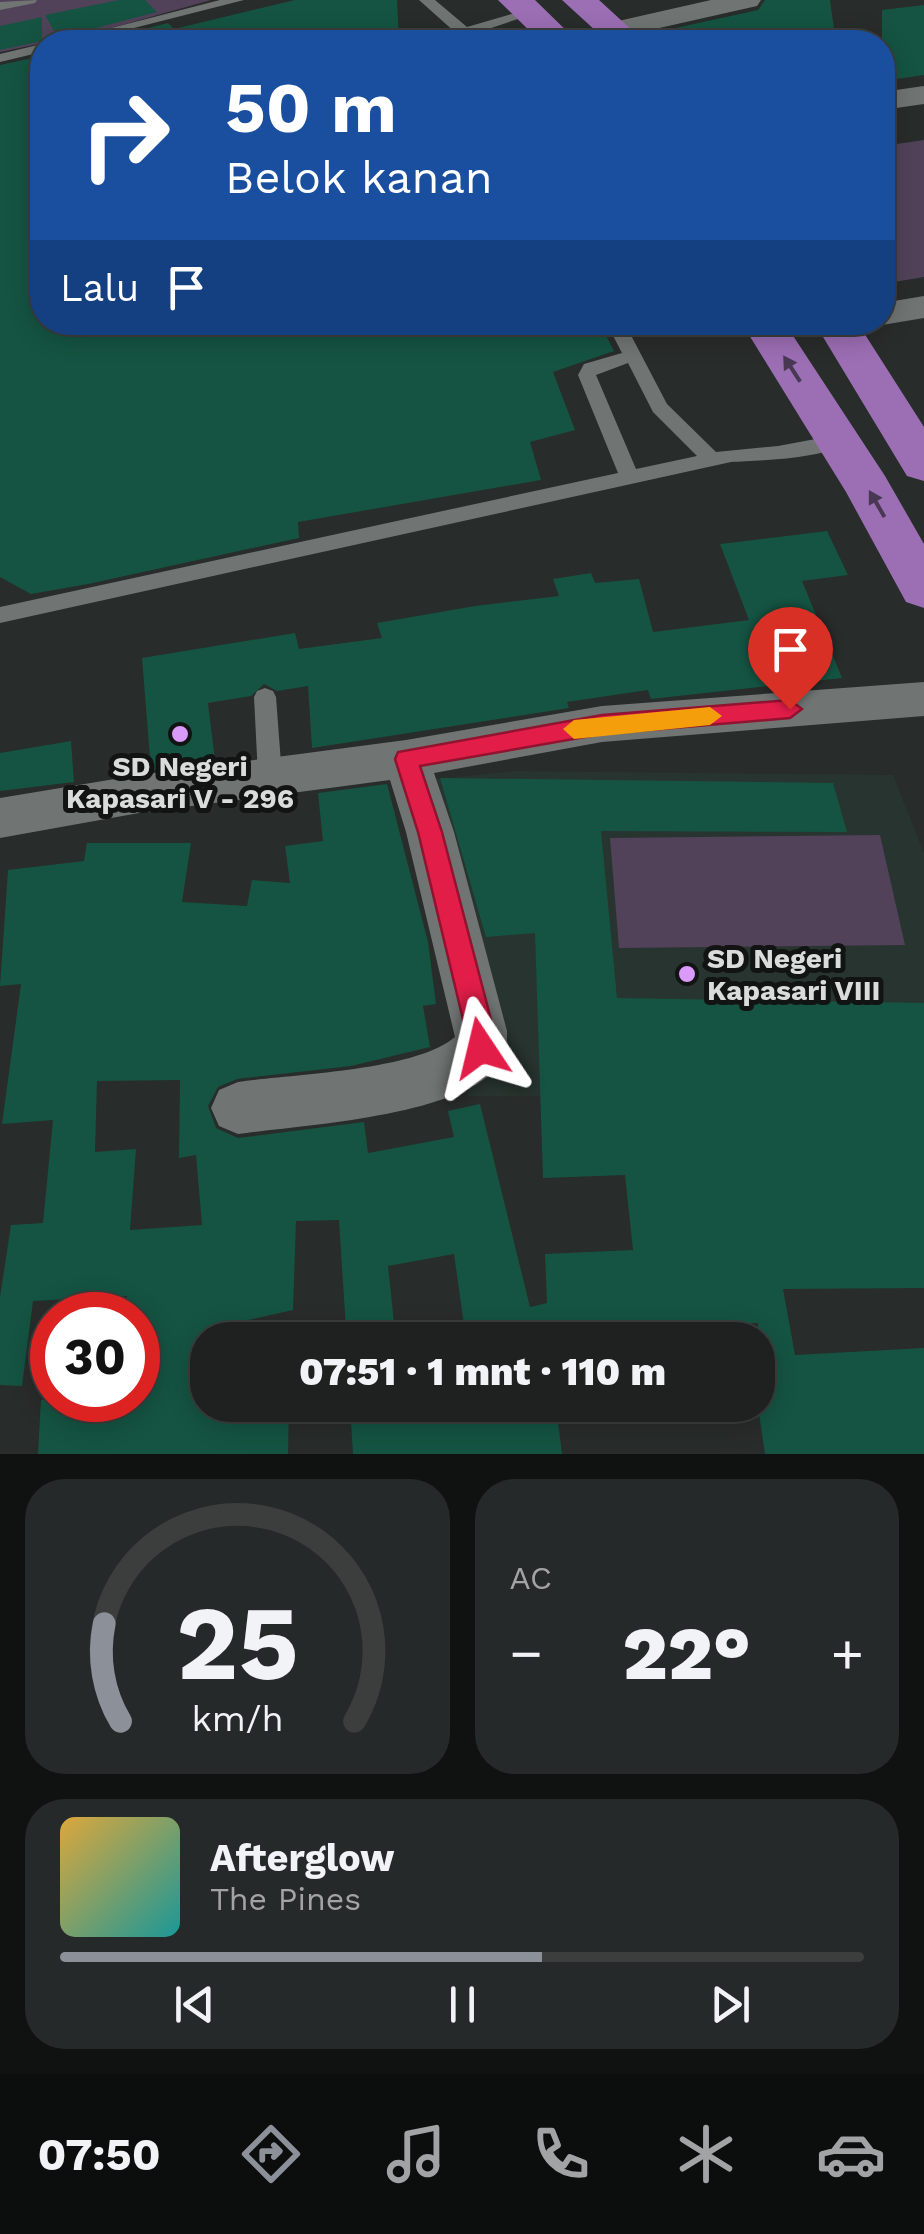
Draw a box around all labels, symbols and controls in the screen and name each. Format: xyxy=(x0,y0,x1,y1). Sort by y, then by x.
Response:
text: 50 m xyxy=(225,67,397,149)
icon: right xyxy=(60,70,190,200)
text: Belok kanan xyxy=(225,151,493,204)
icon: arrive xyxy=(159,260,214,315)
text: Lalu xyxy=(60,266,139,310)
one-way arrow xyxy=(783,356,801,383)
one-way arrow xyxy=(869,490,886,518)
pin xyxy=(748,607,833,710)
icon: arrive xyxy=(763,622,818,677)
marker: SD Negeri Kapasari V - 296 xyxy=(169,723,191,745)
place label: SD Negeri Kapasari V - 296 xyxy=(66,750,294,815)
place label: SD Negeri Kapasari VIII xyxy=(707,942,880,1007)
marker: SD Negeri Kapasari VIII xyxy=(676,963,698,985)
position arrow xyxy=(429,996,533,1100)
speed limit sign: 30 xyxy=(30,1292,160,1422)
text: 07:51 · 1 mnt · 110 m xyxy=(299,1350,666,1394)
text: AC xyxy=(510,1559,552,1597)
text: 25 xyxy=(176,1582,299,1704)
text: 22° xyxy=(623,1609,751,1697)
text: − xyxy=(510,1621,543,1685)
text: + xyxy=(831,1621,864,1685)
text: km/h xyxy=(191,1698,283,1740)
text: Afterglow xyxy=(210,1836,395,1880)
text: The Pines xyxy=(210,1880,361,1918)
icon: previous xyxy=(167,1977,222,2032)
icon: pause xyxy=(435,1977,490,2032)
icon: next xyxy=(703,1977,758,2032)
icon: directions xyxy=(236,2119,306,2189)
icon: music xyxy=(381,2119,451,2189)
icon: phone xyxy=(526,2119,596,2189)
icon: climate xyxy=(671,2119,741,2189)
icon: car xyxy=(816,2119,886,2189)
text: 07:50 xyxy=(38,2128,161,2181)

